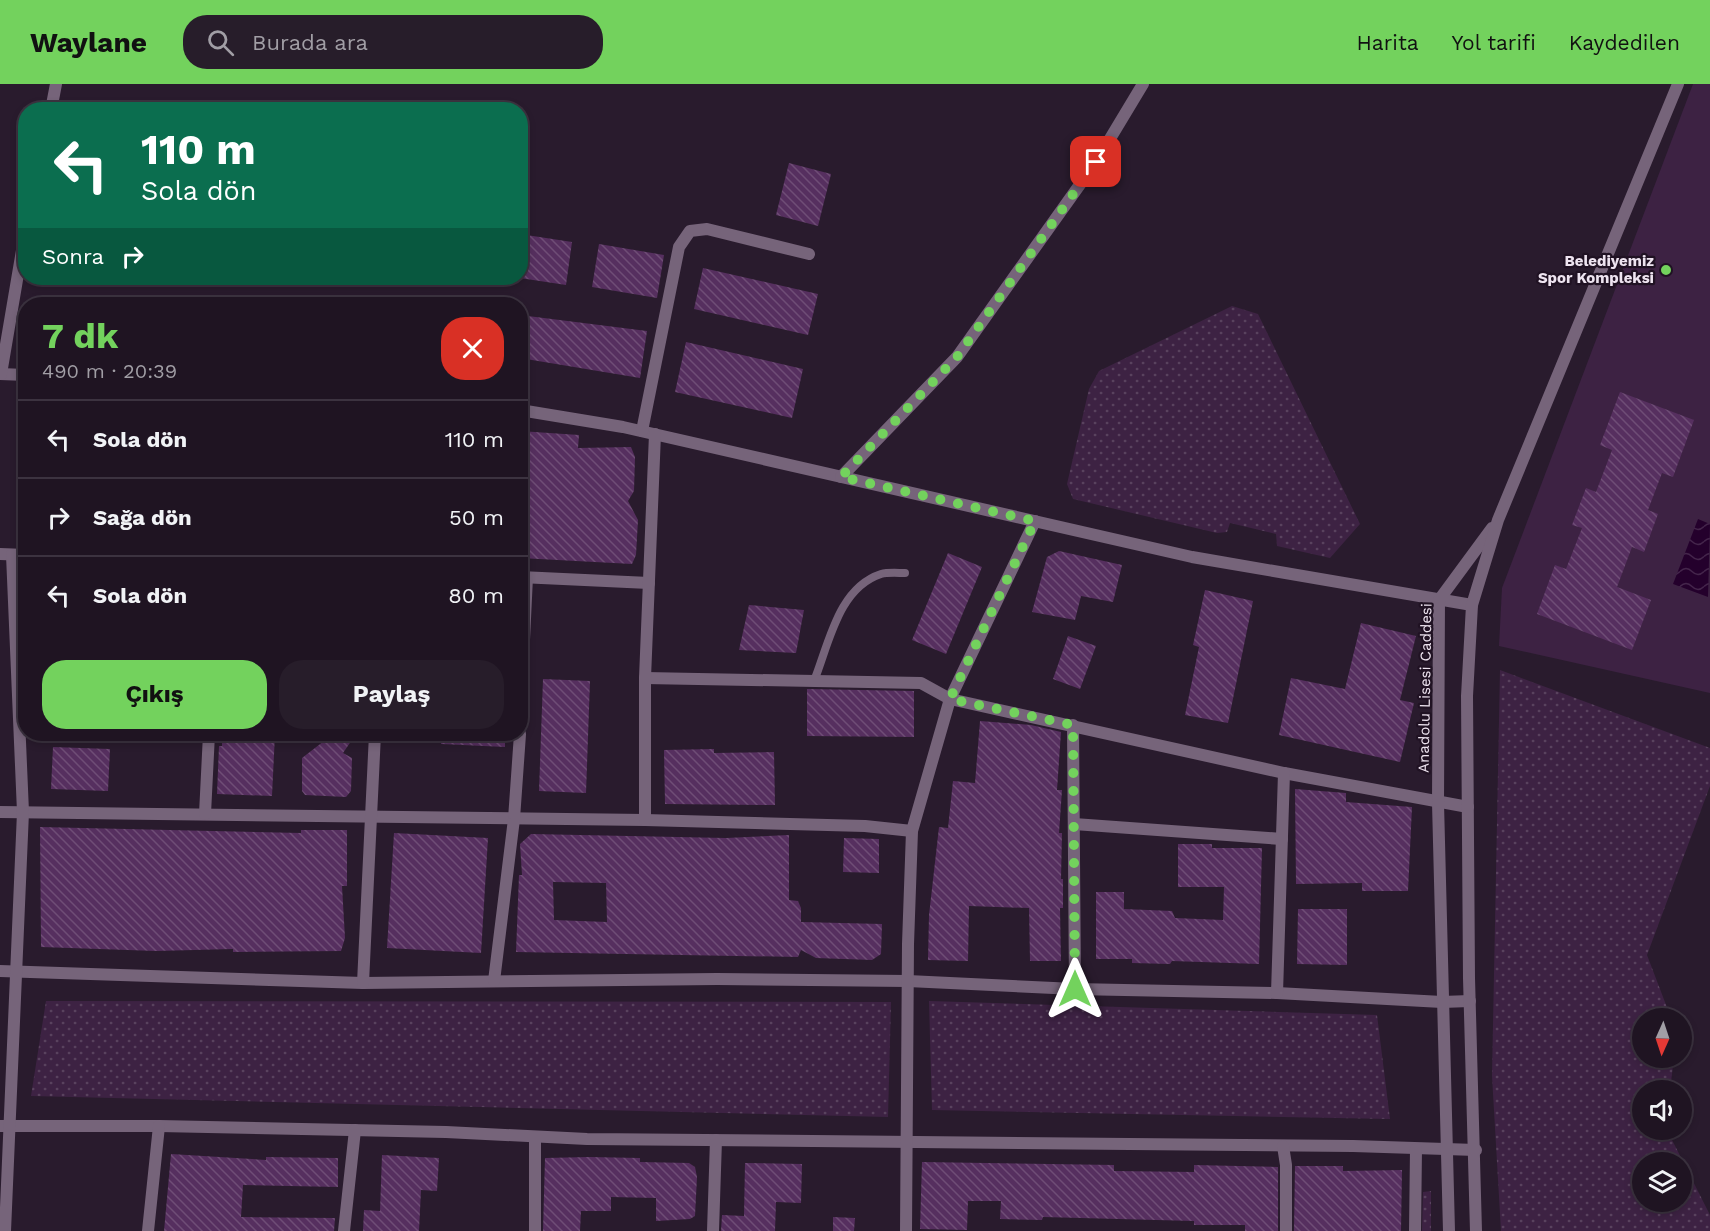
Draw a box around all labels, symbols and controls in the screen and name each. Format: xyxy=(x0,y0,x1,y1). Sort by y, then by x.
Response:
search box xyxy=(183,15,603,69)
text: Waylane xyxy=(30,26,147,59)
icon: search xyxy=(204,26,237,59)
text: Burada ara xyxy=(252,30,368,55)
text: Harita xyxy=(1357,30,1419,55)
text: Yol tarifi xyxy=(1452,30,1536,55)
text: Kaydedilen xyxy=(1569,30,1680,55)
text: 110 m xyxy=(141,125,256,174)
icon: left xyxy=(42,126,120,204)
pin xyxy=(1070,136,1121,187)
icon: arrive xyxy=(1079,145,1112,178)
text: Sola dön xyxy=(141,175,256,207)
icon: right xyxy=(116,240,149,273)
text: Sonra xyxy=(42,244,104,269)
place label: Belediyemiz Spor Kompleksi xyxy=(1538,252,1654,287)
marker: Belediyemiz Spor Kompleksi xyxy=(1659,263,1673,277)
text: 7 dk xyxy=(42,315,118,357)
button: close xyxy=(441,317,504,380)
text: 490 m · 20:39 xyxy=(42,359,177,383)
icon: left xyxy=(42,423,75,456)
text: Sola dön xyxy=(93,427,187,452)
text: 110 m xyxy=(445,427,504,452)
icon: right xyxy=(42,501,75,534)
text: Sağa dön xyxy=(93,505,192,530)
text: 50 m xyxy=(449,505,504,530)
icon: left xyxy=(42,579,75,612)
text: Sola dön xyxy=(93,583,187,608)
text: 80 m xyxy=(448,583,504,608)
street label: Anadolu Lisesi Caddesi xyxy=(1415,603,1435,773)
button: Çıkış xyxy=(42,660,267,729)
button: Paylaş xyxy=(279,660,504,729)
position arrow xyxy=(1043,957,1107,1021)
north arrow xyxy=(1632,1008,1692,1068)
map controls xyxy=(1632,1008,1692,1212)
button: sound xyxy=(1632,1080,1692,1140)
button: layers xyxy=(1632,1152,1692,1212)

